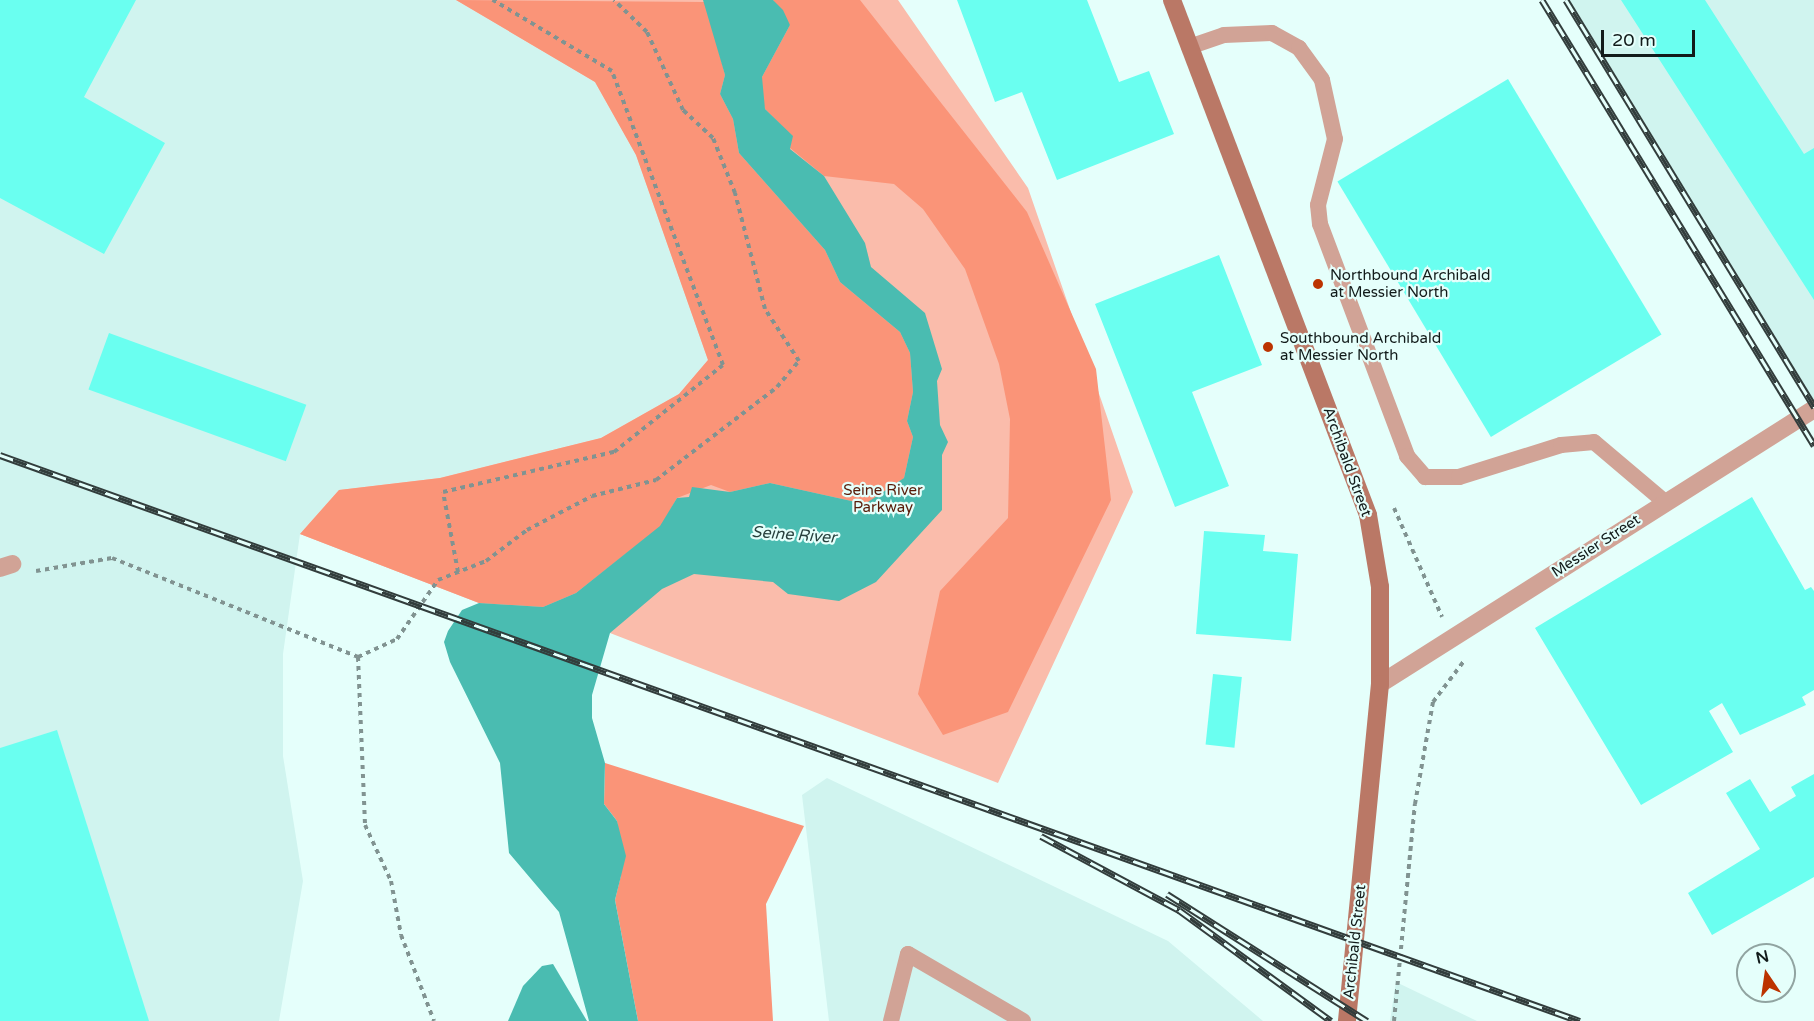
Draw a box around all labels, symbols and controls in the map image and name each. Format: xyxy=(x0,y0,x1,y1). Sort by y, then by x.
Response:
scale bar xyxy=(1604,18,1698,56)
text: 20 m xyxy=(1612,29,1656,51)
place label: Northbound Archibald at Messier North xyxy=(1330,266,1490,301)
marker: Northbound Archibald at Messier North xyxy=(1311,277,1325,291)
place label: Southbound Archibald at Messier North xyxy=(1280,329,1441,364)
marker: Southbound Archibald at Messier North xyxy=(1261,340,1275,354)
street label: Archibald Street xyxy=(1319,405,1375,519)
park label: Seine River Parkway xyxy=(843,481,923,516)
street label: Messier Street xyxy=(1548,511,1644,581)
water label: Seine River xyxy=(751,522,837,548)
street label: Archibald Street xyxy=(1340,884,1370,1000)
north arrow xyxy=(1736,943,1796,1003)
text: N xyxy=(1754,946,1771,969)

